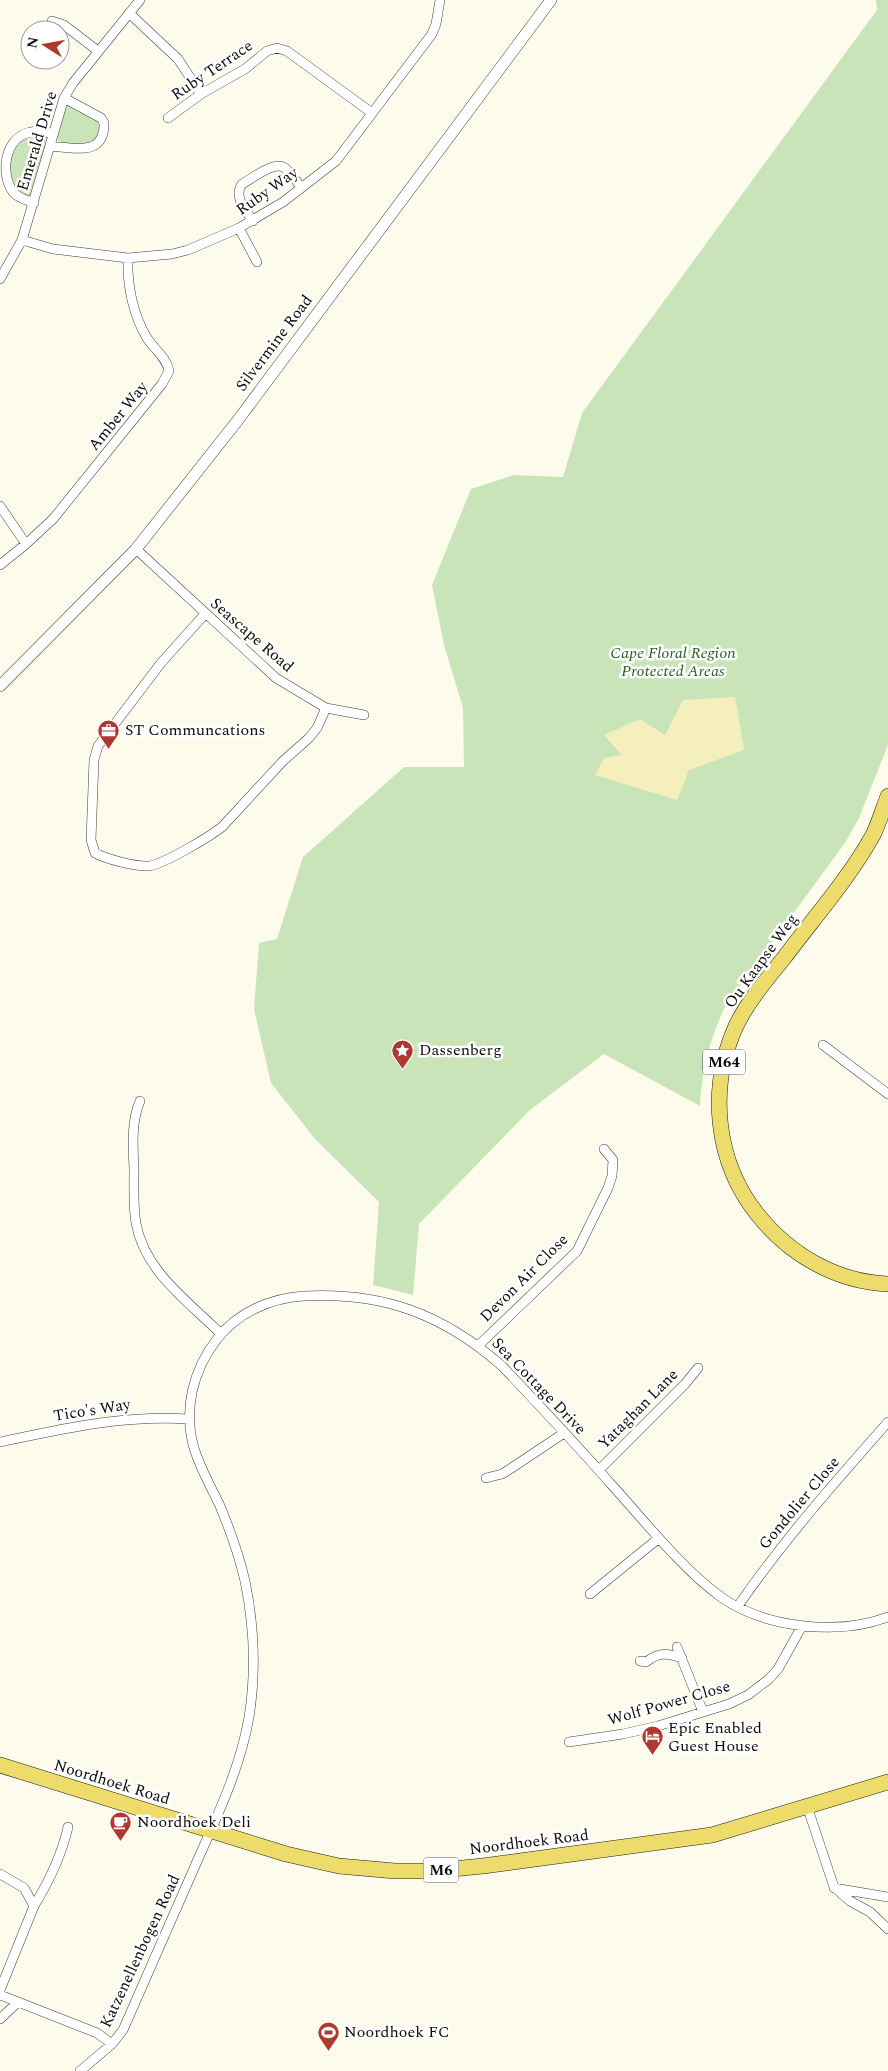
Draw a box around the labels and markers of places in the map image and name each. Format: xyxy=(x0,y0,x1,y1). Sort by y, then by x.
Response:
office icon: ST Communcations xyxy=(97,718,121,749)
place label: ST Communcations xyxy=(125,718,265,742)
place icon: Dassenberg xyxy=(391,1038,415,1069)
place label: Dassenberg xyxy=(419,1038,502,1062)
place label: Epic Enabled Guest House xyxy=(668,1716,762,1758)
hotel icon: Epic Enabled Guest House xyxy=(640,1725,664,1756)
cafe icon: Noordhoek Deli xyxy=(109,1810,133,1841)
place label: Noordhoek Deli xyxy=(137,1810,251,1834)
sports icon: Noordhoek FC xyxy=(316,2020,340,2051)
place label: Noordhoek FC xyxy=(344,2020,450,2044)

